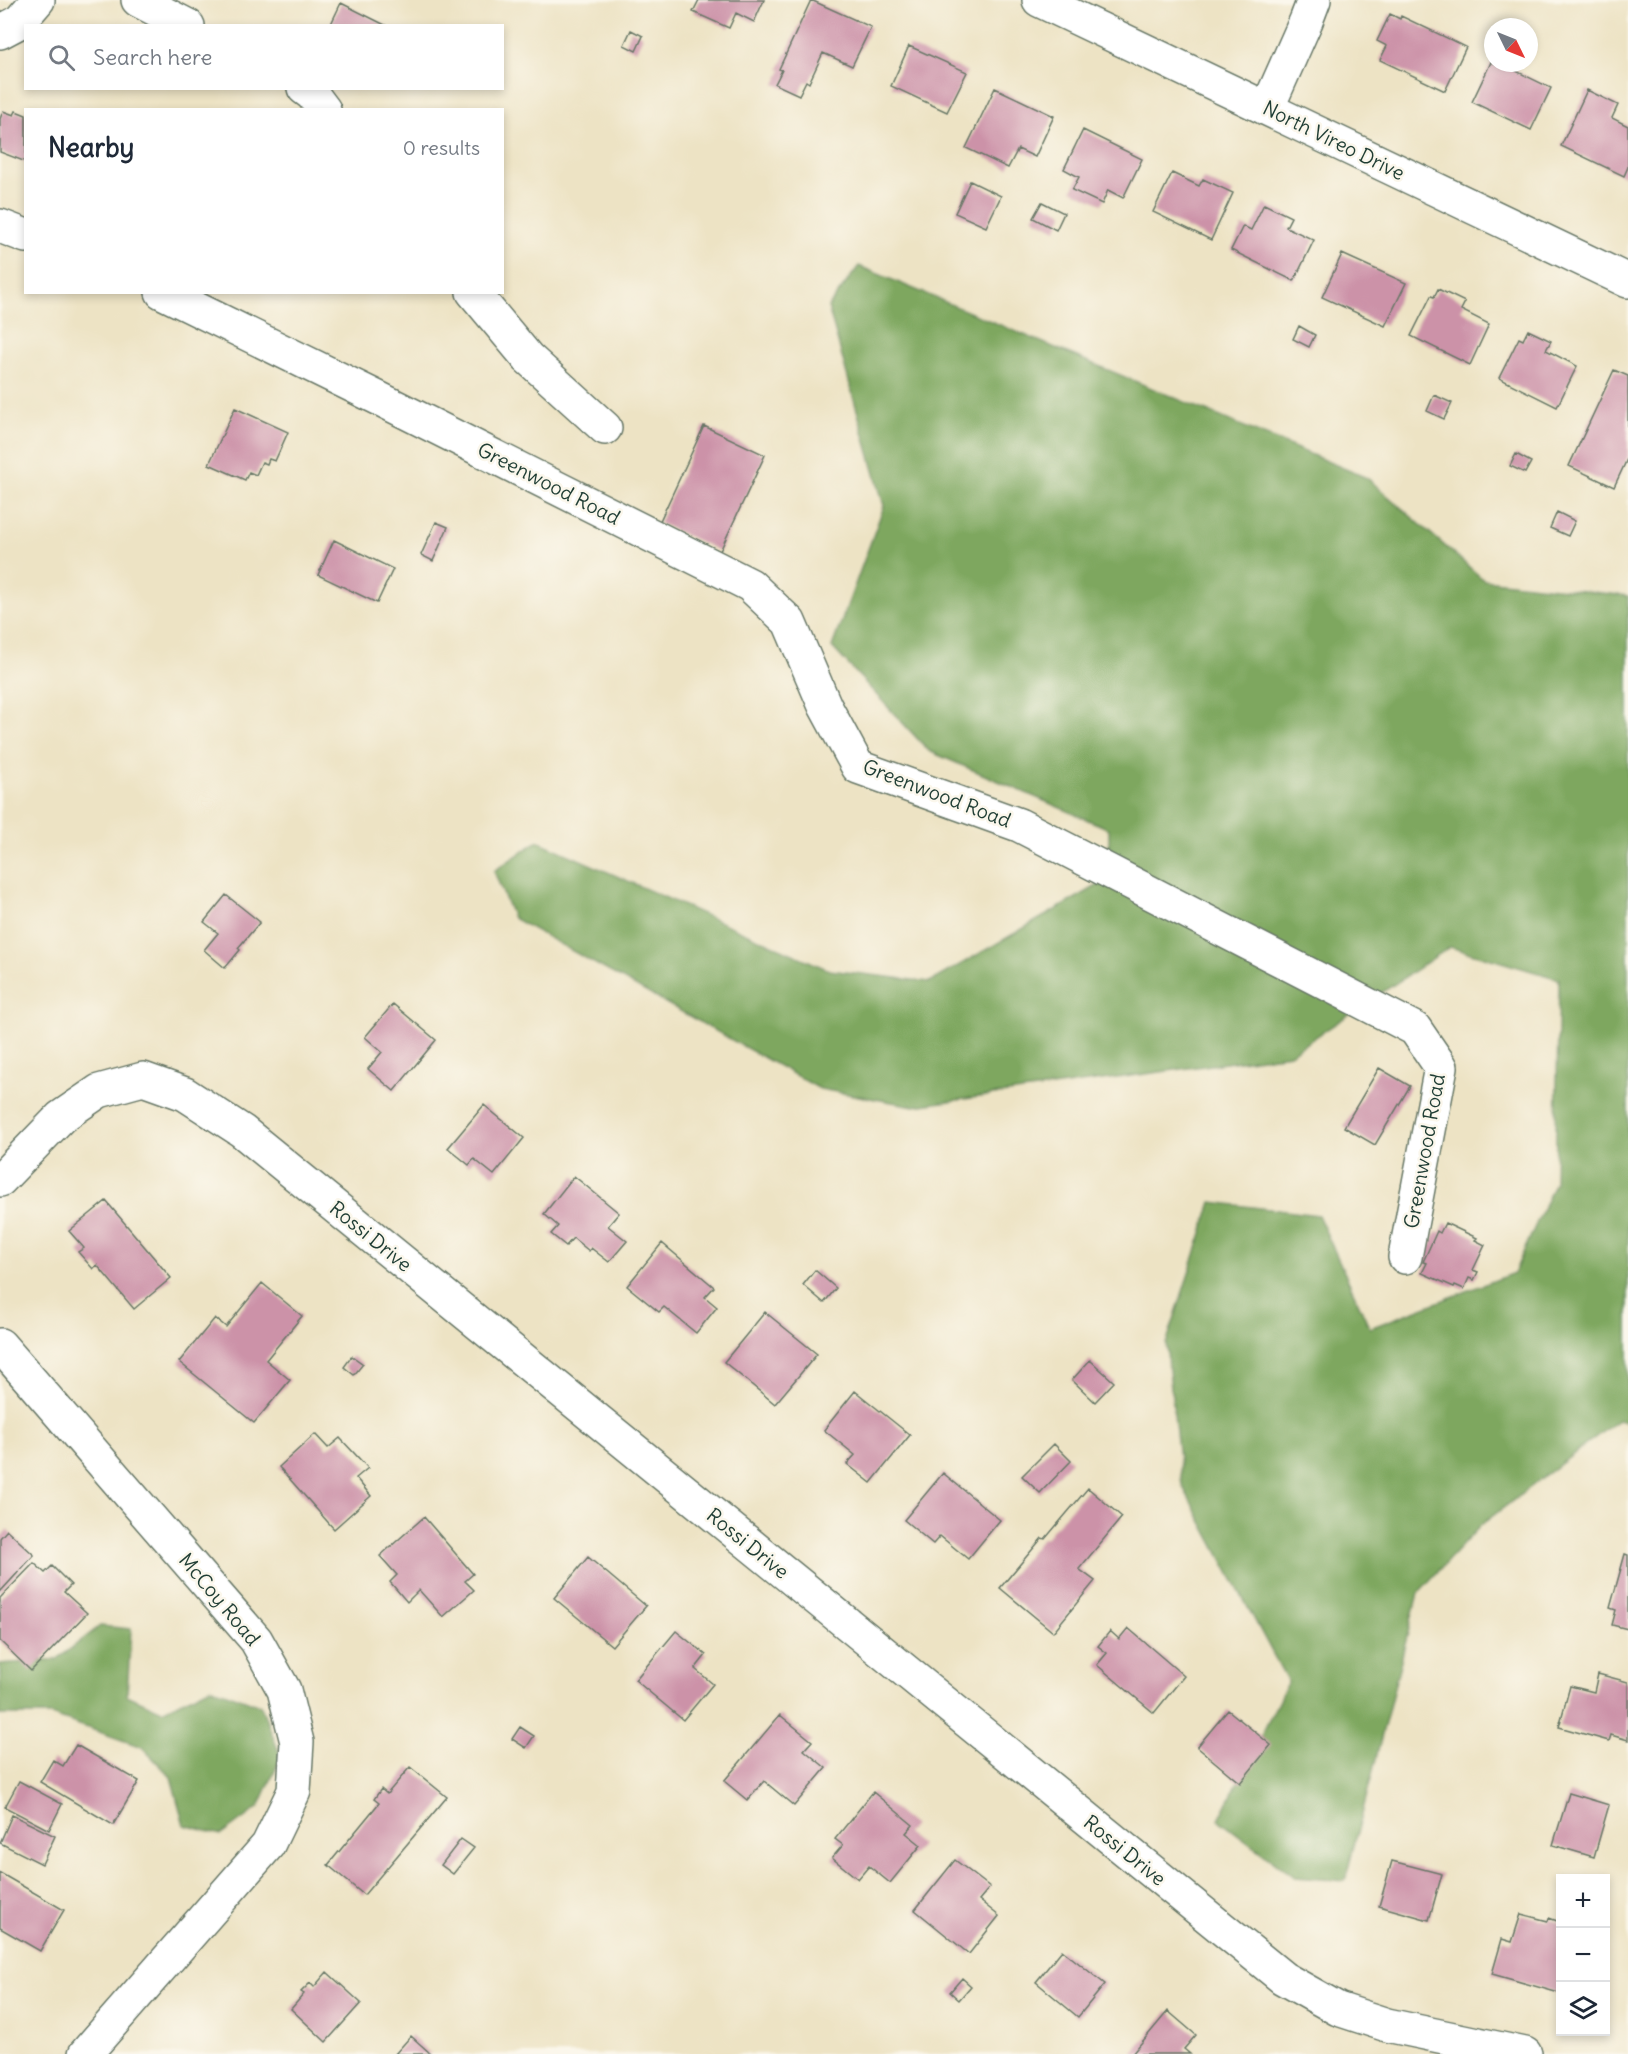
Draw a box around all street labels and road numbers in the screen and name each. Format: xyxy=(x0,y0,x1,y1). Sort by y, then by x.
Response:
street label: North Vireo Drive xyxy=(1259,95,1409,185)
street label: Greenwood Road xyxy=(474,436,625,530)
street label: Greenwood Road xyxy=(859,753,1015,833)
street label: Greenwood Road xyxy=(1398,1071,1450,1230)
street label: Rossi Drive xyxy=(325,1195,417,1277)
street label: Rossi Drive xyxy=(702,1502,794,1584)
street label: McCoy Road xyxy=(174,1548,266,1651)
street label: Rossi Drive xyxy=(1079,1809,1171,1891)

